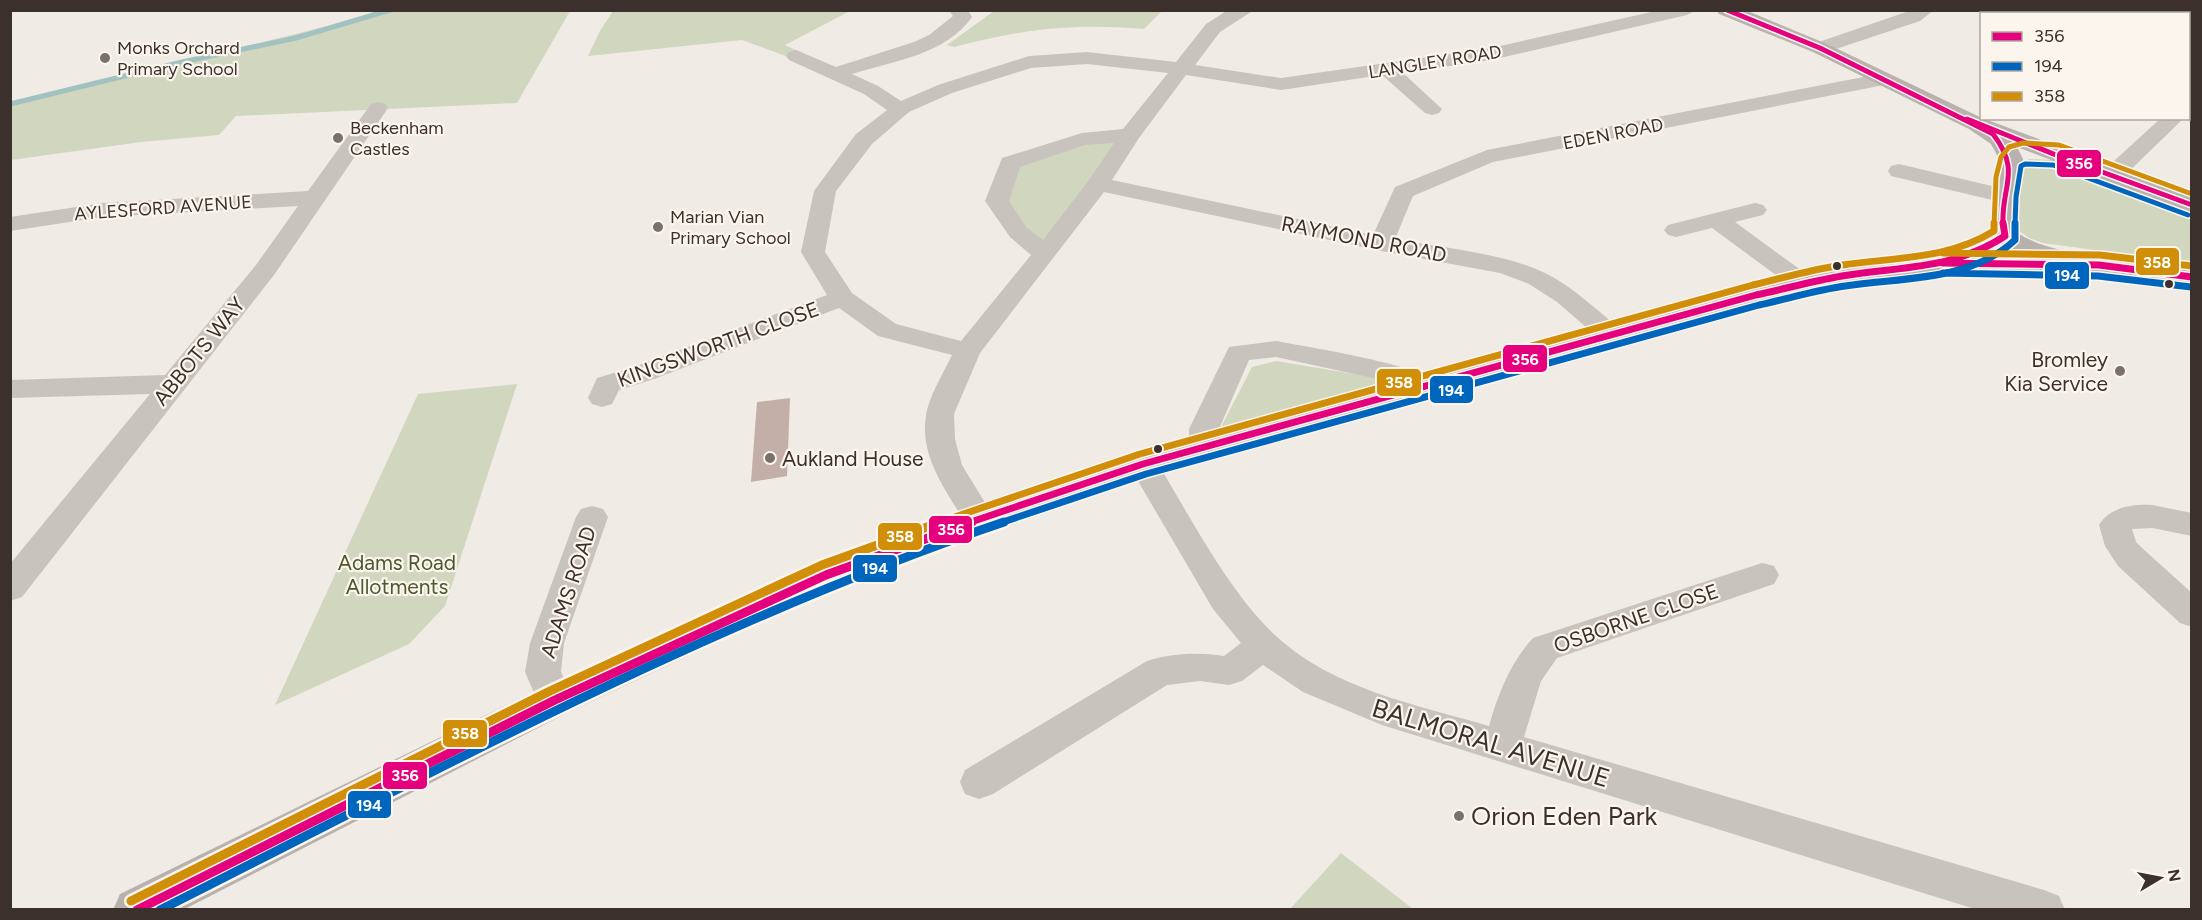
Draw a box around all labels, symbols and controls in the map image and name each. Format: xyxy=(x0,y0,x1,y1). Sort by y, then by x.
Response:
legend xyxy=(1980,12,2190,120)
text: 356 xyxy=(2034,25,2064,47)
place label: Monks Orchard Primary School xyxy=(117,37,240,80)
street label: LANGLEY ROAD xyxy=(1367,41,1503,83)
marker: Monks Orchard Primary School xyxy=(98,51,112,65)
text: 194 xyxy=(2034,55,2063,77)
text: 358 xyxy=(2034,85,2065,107)
street label: EDEN ROAD xyxy=(1561,113,1665,155)
place label: Beckenham Castles xyxy=(350,117,444,160)
marker: Beckenham Castles xyxy=(331,131,345,145)
line badge: 356 xyxy=(2056,149,2102,178)
text: 356 xyxy=(2065,154,2093,173)
street label: AYLESFORD AVENUE xyxy=(74,191,252,225)
place label: Marian Vian Primary School xyxy=(670,206,791,249)
street label: RAYMOND ROAD xyxy=(1279,211,1449,267)
marker: Marian Vian Primary School xyxy=(651,220,665,234)
line badge: 358 xyxy=(2135,247,2180,276)
text: 358 xyxy=(2143,253,2171,272)
unlabelled marker xyxy=(1831,260,1843,272)
line badge: 194 xyxy=(2044,261,2090,290)
text: 194 xyxy=(2054,266,2080,285)
unlabelled marker xyxy=(2163,278,2175,290)
street label: ABBOTS WAY xyxy=(148,292,250,410)
street label: KINGSWORTH CLOSE xyxy=(614,296,822,392)
line badge: 356 xyxy=(1502,344,1548,373)
place label: Bromley Kia Service xyxy=(2004,347,2108,396)
text: 356 xyxy=(1511,350,1539,369)
marker: Bromley Kia Service xyxy=(2113,364,2127,378)
line badge: 358 xyxy=(1376,368,1422,397)
text: 358 xyxy=(1385,373,1413,392)
line badge: 194 xyxy=(1429,375,1474,404)
text: 194 xyxy=(1438,381,1464,400)
unlabelled marker xyxy=(1152,443,1164,455)
place label: Aukland House xyxy=(782,446,924,471)
marker: Aukland House xyxy=(763,451,777,465)
line badge: 356 xyxy=(928,515,973,544)
text: 356 xyxy=(937,520,965,539)
line badge: 358 xyxy=(877,522,923,551)
street label: ADAMS ROAD xyxy=(535,523,601,661)
text: 358 xyxy=(886,527,914,546)
park label: Adams Road Allotments xyxy=(338,550,456,599)
line badge: 194 xyxy=(852,554,898,583)
text: 194 xyxy=(862,559,888,578)
street label: OSBORNE CLOSE xyxy=(1550,578,1722,658)
street label: BALMORAL AVENUE xyxy=(1368,692,1614,794)
line badge: 358 xyxy=(442,719,488,748)
text: 358 xyxy=(451,724,479,743)
line badge: 356 xyxy=(382,761,428,790)
text: 356 xyxy=(391,766,419,785)
line badge: 194 xyxy=(347,790,392,819)
text: 194 xyxy=(356,796,382,815)
place label: Orion Eden Park xyxy=(1471,800,1658,832)
marker: Orion Eden Park xyxy=(1452,809,1466,823)
north arrow xyxy=(2130,848,2190,908)
text: N xyxy=(2164,868,2185,883)

